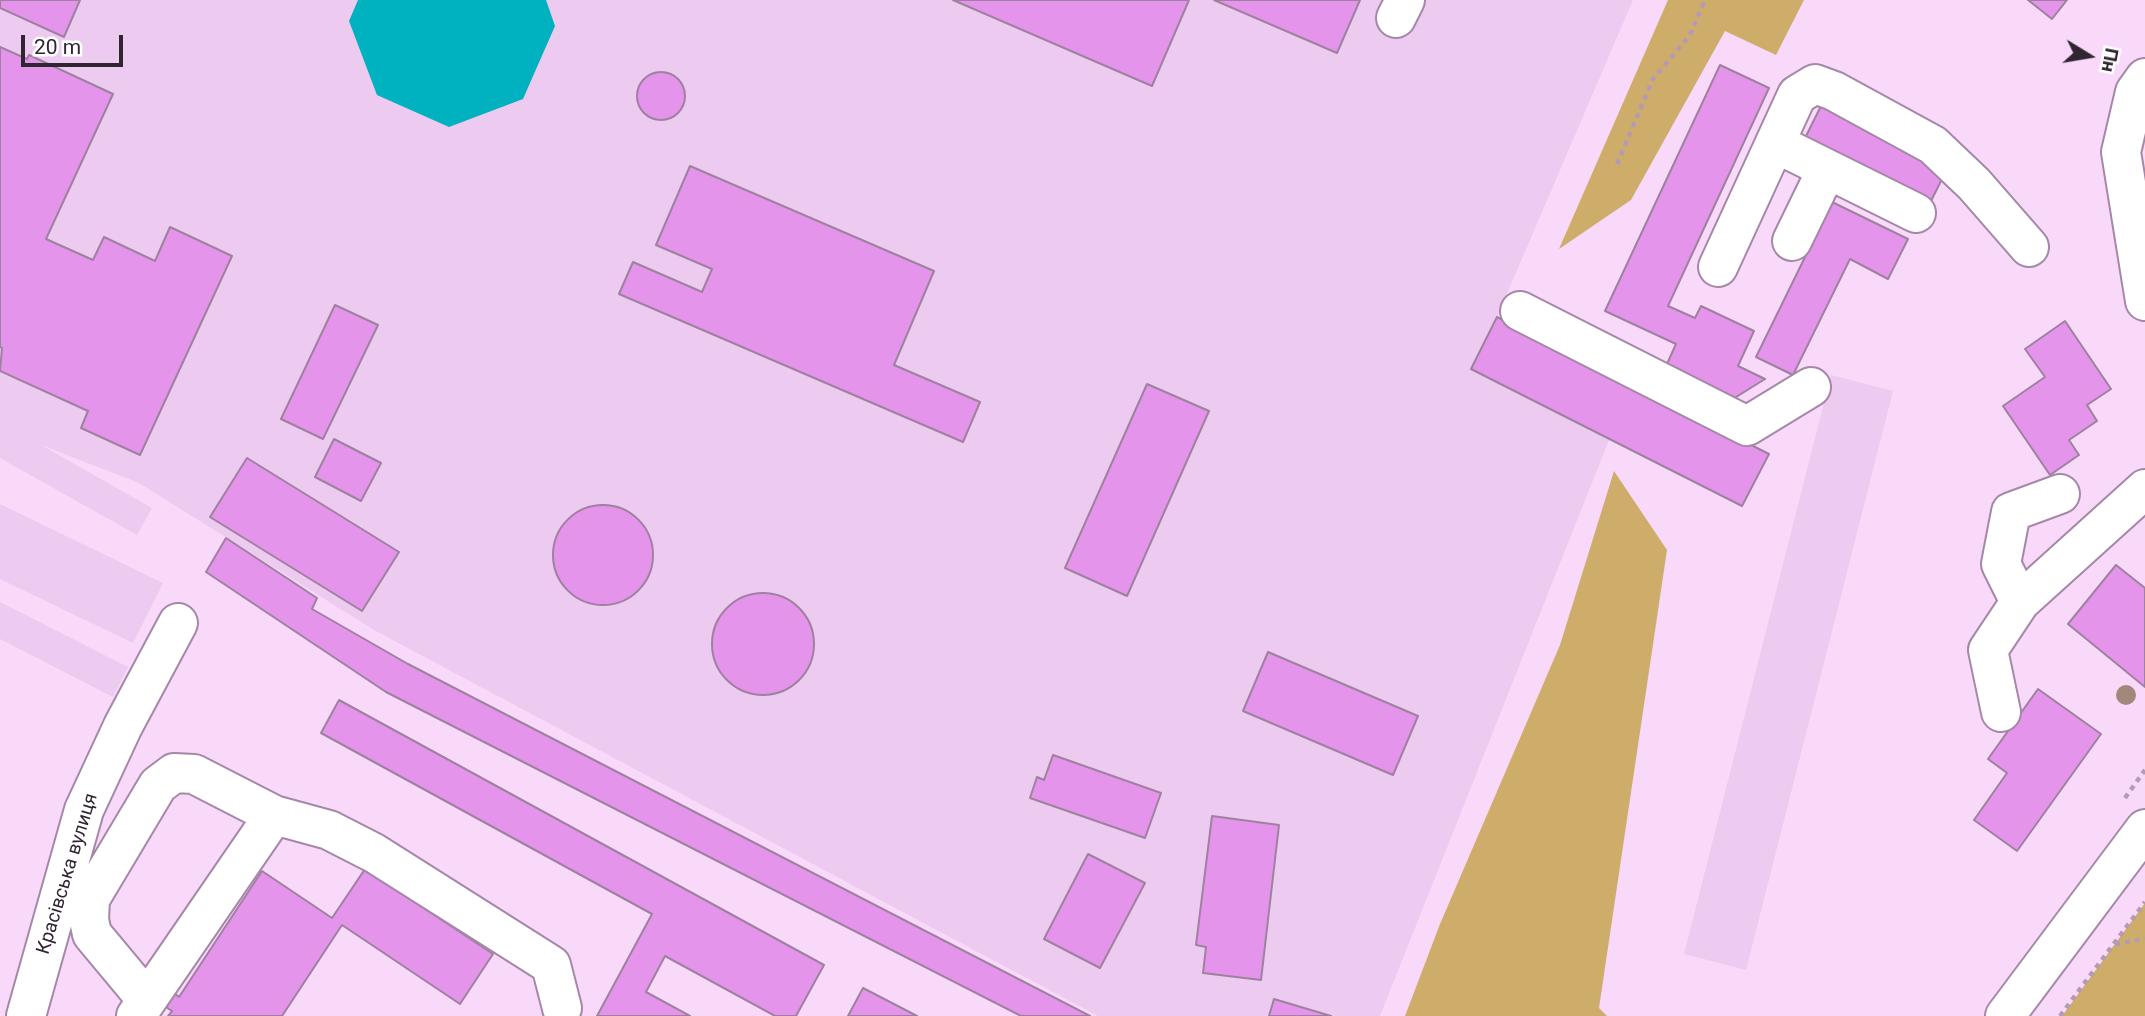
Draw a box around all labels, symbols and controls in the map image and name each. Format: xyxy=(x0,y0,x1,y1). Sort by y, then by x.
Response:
scale bar xyxy=(24,21,126,65)
north arrow xyxy=(2054,21,2124,91)
text: 20 m xyxy=(34,35,81,59)
text: Пн xyxy=(2097,46,2124,74)
street label: Красівська вулиця xyxy=(33,791,103,957)

